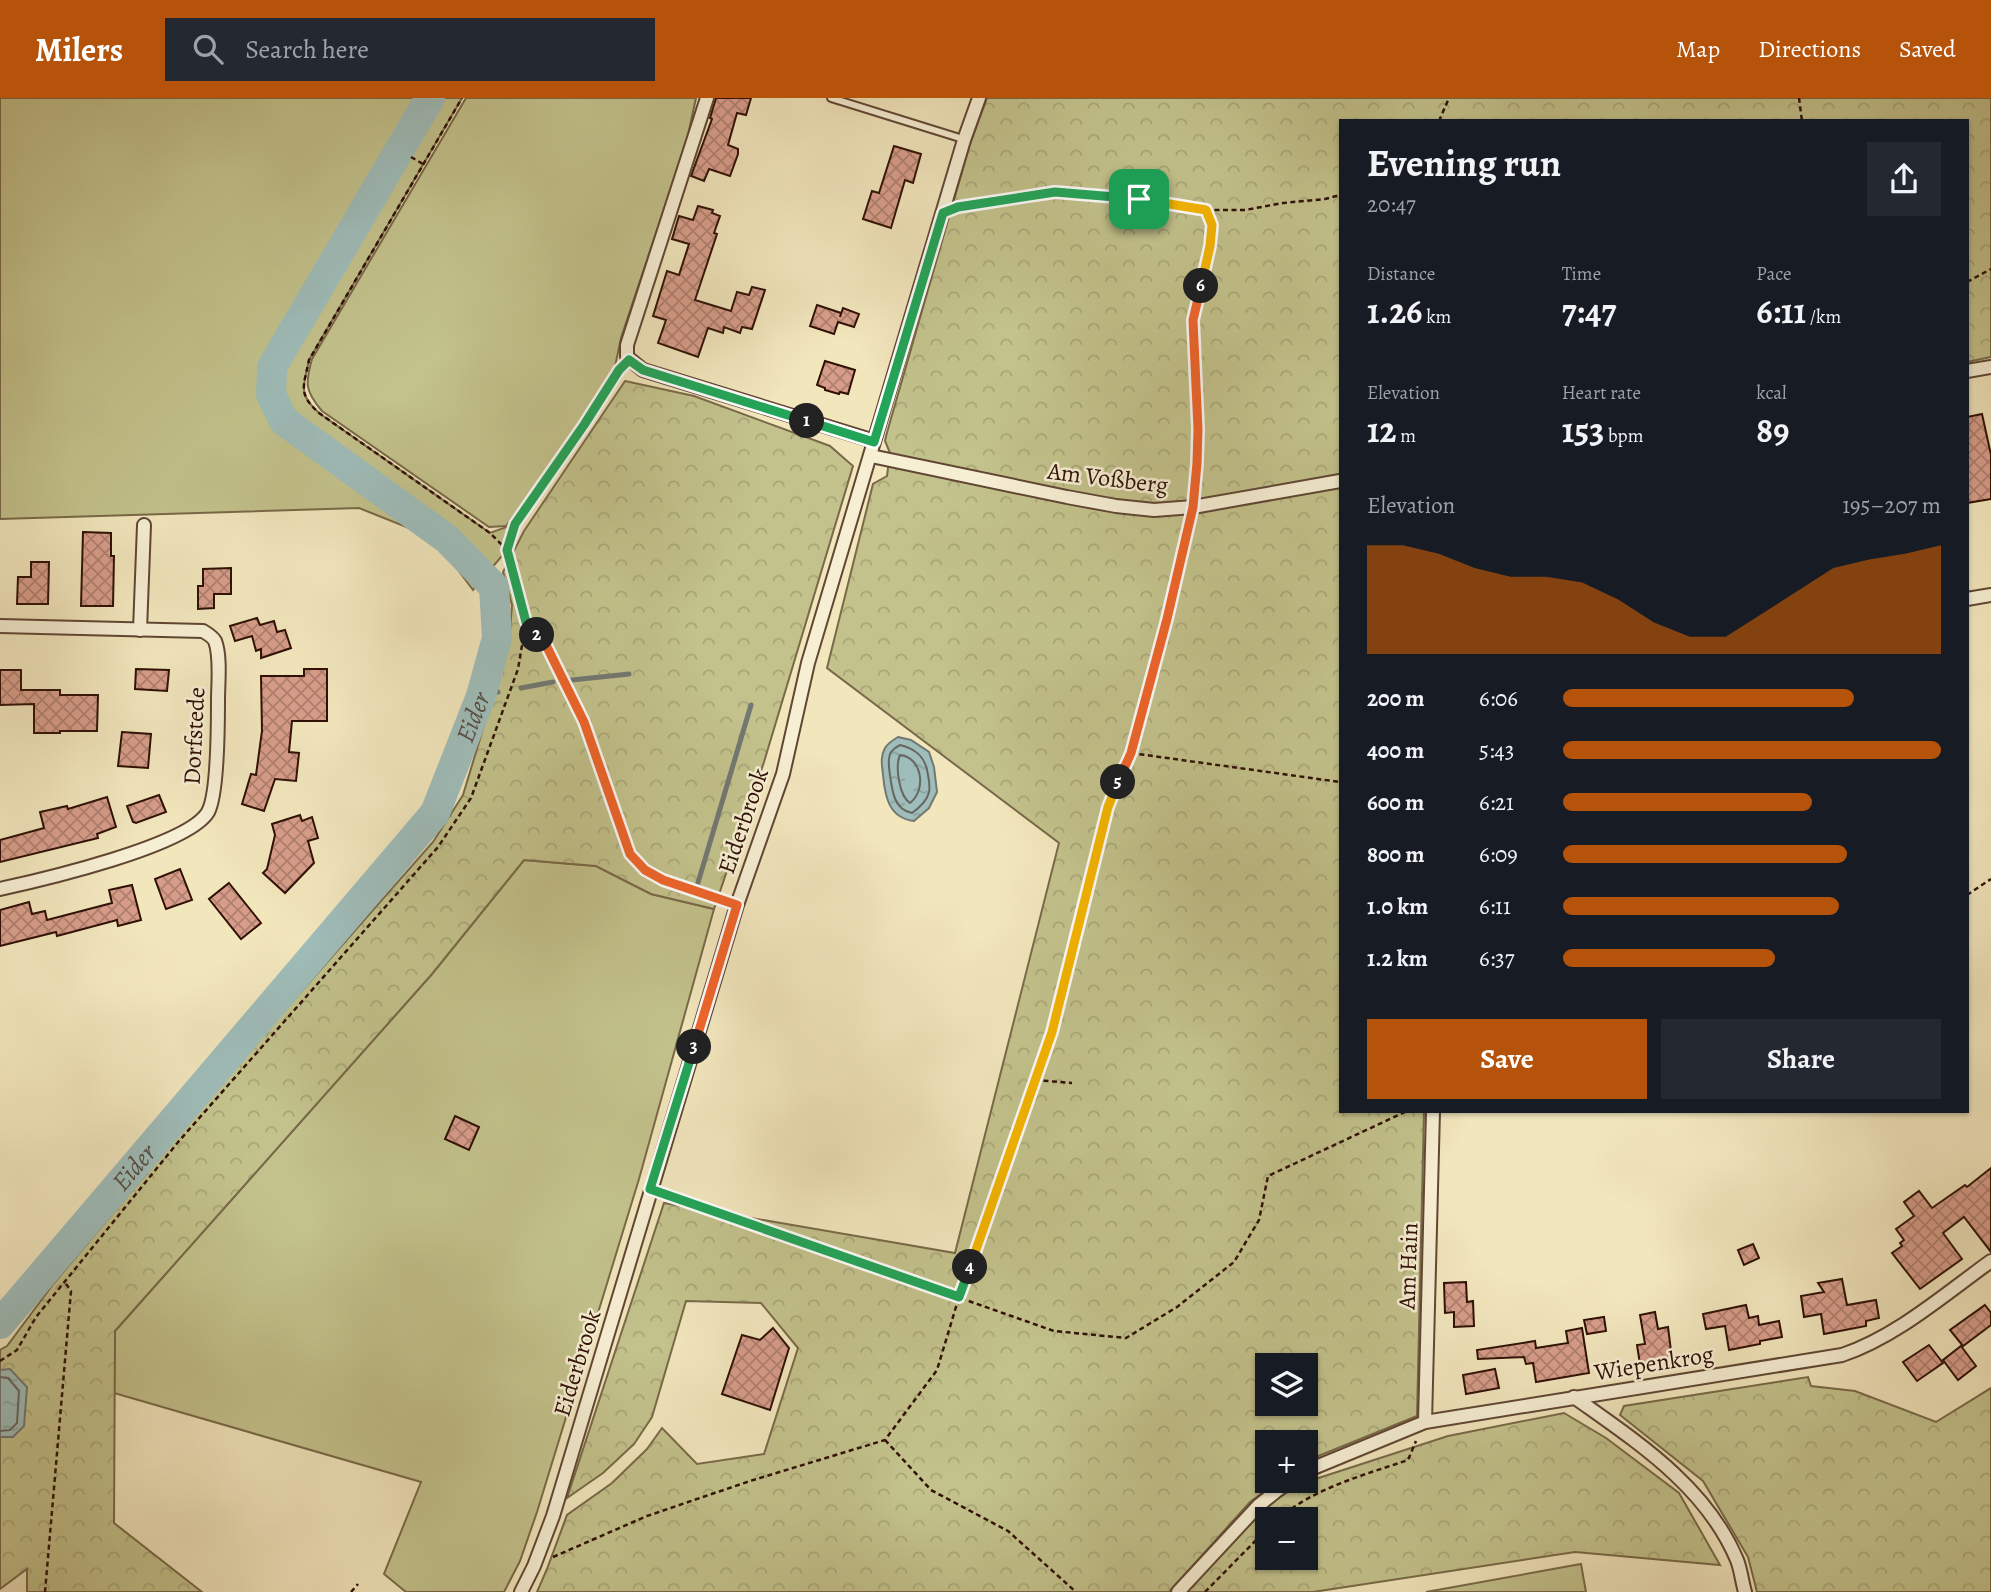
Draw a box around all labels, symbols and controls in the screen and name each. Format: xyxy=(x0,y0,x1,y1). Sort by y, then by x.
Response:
search box xyxy=(165,18,655,81)
text: Milers xyxy=(35,27,123,72)
icon: search xyxy=(189,30,227,68)
text: Search here xyxy=(245,32,369,67)
text: Map xyxy=(1676,33,1720,65)
text: Directions xyxy=(1758,33,1861,65)
text: Saved xyxy=(1899,33,1956,65)
text: Evening run xyxy=(1367,137,1561,189)
button: share xyxy=(1867,142,1941,216)
pin xyxy=(1109,169,1169,229)
icon: arrive xyxy=(1120,180,1158,218)
text: 20:47 xyxy=(1367,189,1416,220)
text: Distance xyxy=(1367,261,1435,287)
text: Time xyxy=(1562,261,1601,287)
text: Pace xyxy=(1756,261,1792,287)
pin: 6 xyxy=(1184,268,1218,304)
text: 6 xyxy=(1196,272,1205,298)
text: 1.26 xyxy=(1367,287,1422,335)
text: 7:47 xyxy=(1562,287,1616,335)
text: 6:11 xyxy=(1756,287,1806,335)
text: km xyxy=(1422,304,1451,330)
text: /km xyxy=(1806,304,1841,330)
text: Elevation xyxy=(1367,380,1440,406)
text: Heart rate xyxy=(1562,380,1641,406)
text: kcal xyxy=(1756,380,1787,406)
pin: 1 xyxy=(790,404,824,438)
text: 12 xyxy=(1367,406,1396,454)
text: 153 xyxy=(1562,406,1604,454)
text: 89 xyxy=(1756,406,1789,454)
text: 1 xyxy=(803,407,810,433)
text: m xyxy=(1396,423,1416,449)
text: bpm xyxy=(1604,423,1643,449)
street label: Am Voßberg xyxy=(1045,455,1170,501)
text: Elevation xyxy=(1367,490,1455,521)
text: 195–207 m xyxy=(1842,490,1941,521)
pin: 2 xyxy=(520,618,554,652)
text: 2 xyxy=(532,621,541,647)
text: 200 m xyxy=(1367,683,1425,714)
text: 6:06 xyxy=(1479,683,1518,714)
street label: Dorfstede xyxy=(175,686,213,786)
water label: Eider xyxy=(447,686,499,748)
text: 400 m xyxy=(1367,735,1424,766)
text: 5:43 xyxy=(1479,735,1514,766)
street label: Eiderbrook xyxy=(710,764,776,878)
pin: 5 xyxy=(1100,764,1136,800)
text: 5 xyxy=(1113,768,1122,794)
text: 600 m xyxy=(1367,787,1424,818)
text: 6:21 xyxy=(1479,787,1514,818)
text: 800 m xyxy=(1367,839,1424,870)
text: 6:09 xyxy=(1479,839,1518,870)
text: 1.0 km xyxy=(1367,891,1428,922)
text: 6:11 xyxy=(1479,891,1511,922)
text: 1.2 km xyxy=(1367,943,1428,974)
text: 6:37 xyxy=(1479,943,1514,974)
button: Save xyxy=(1367,1019,1647,1099)
button: Share xyxy=(1661,1019,1941,1099)
pin: 3 xyxy=(676,1030,712,1065)
text: 3 xyxy=(689,1033,698,1059)
water label: Eider xyxy=(104,1136,164,1198)
street label: Am Hain xyxy=(1390,1222,1426,1311)
pin: 4 xyxy=(953,1250,988,1284)
text: 4 xyxy=(965,1253,974,1279)
street label: Eiderbrook xyxy=(546,1306,608,1420)
street label: Wiepenkrog xyxy=(1591,1338,1716,1388)
map controls xyxy=(1255,1353,1318,1570)
button: layers xyxy=(1255,1353,1318,1416)
button: + xyxy=(1255,1430,1318,1493)
button: − xyxy=(1255,1507,1318,1570)

